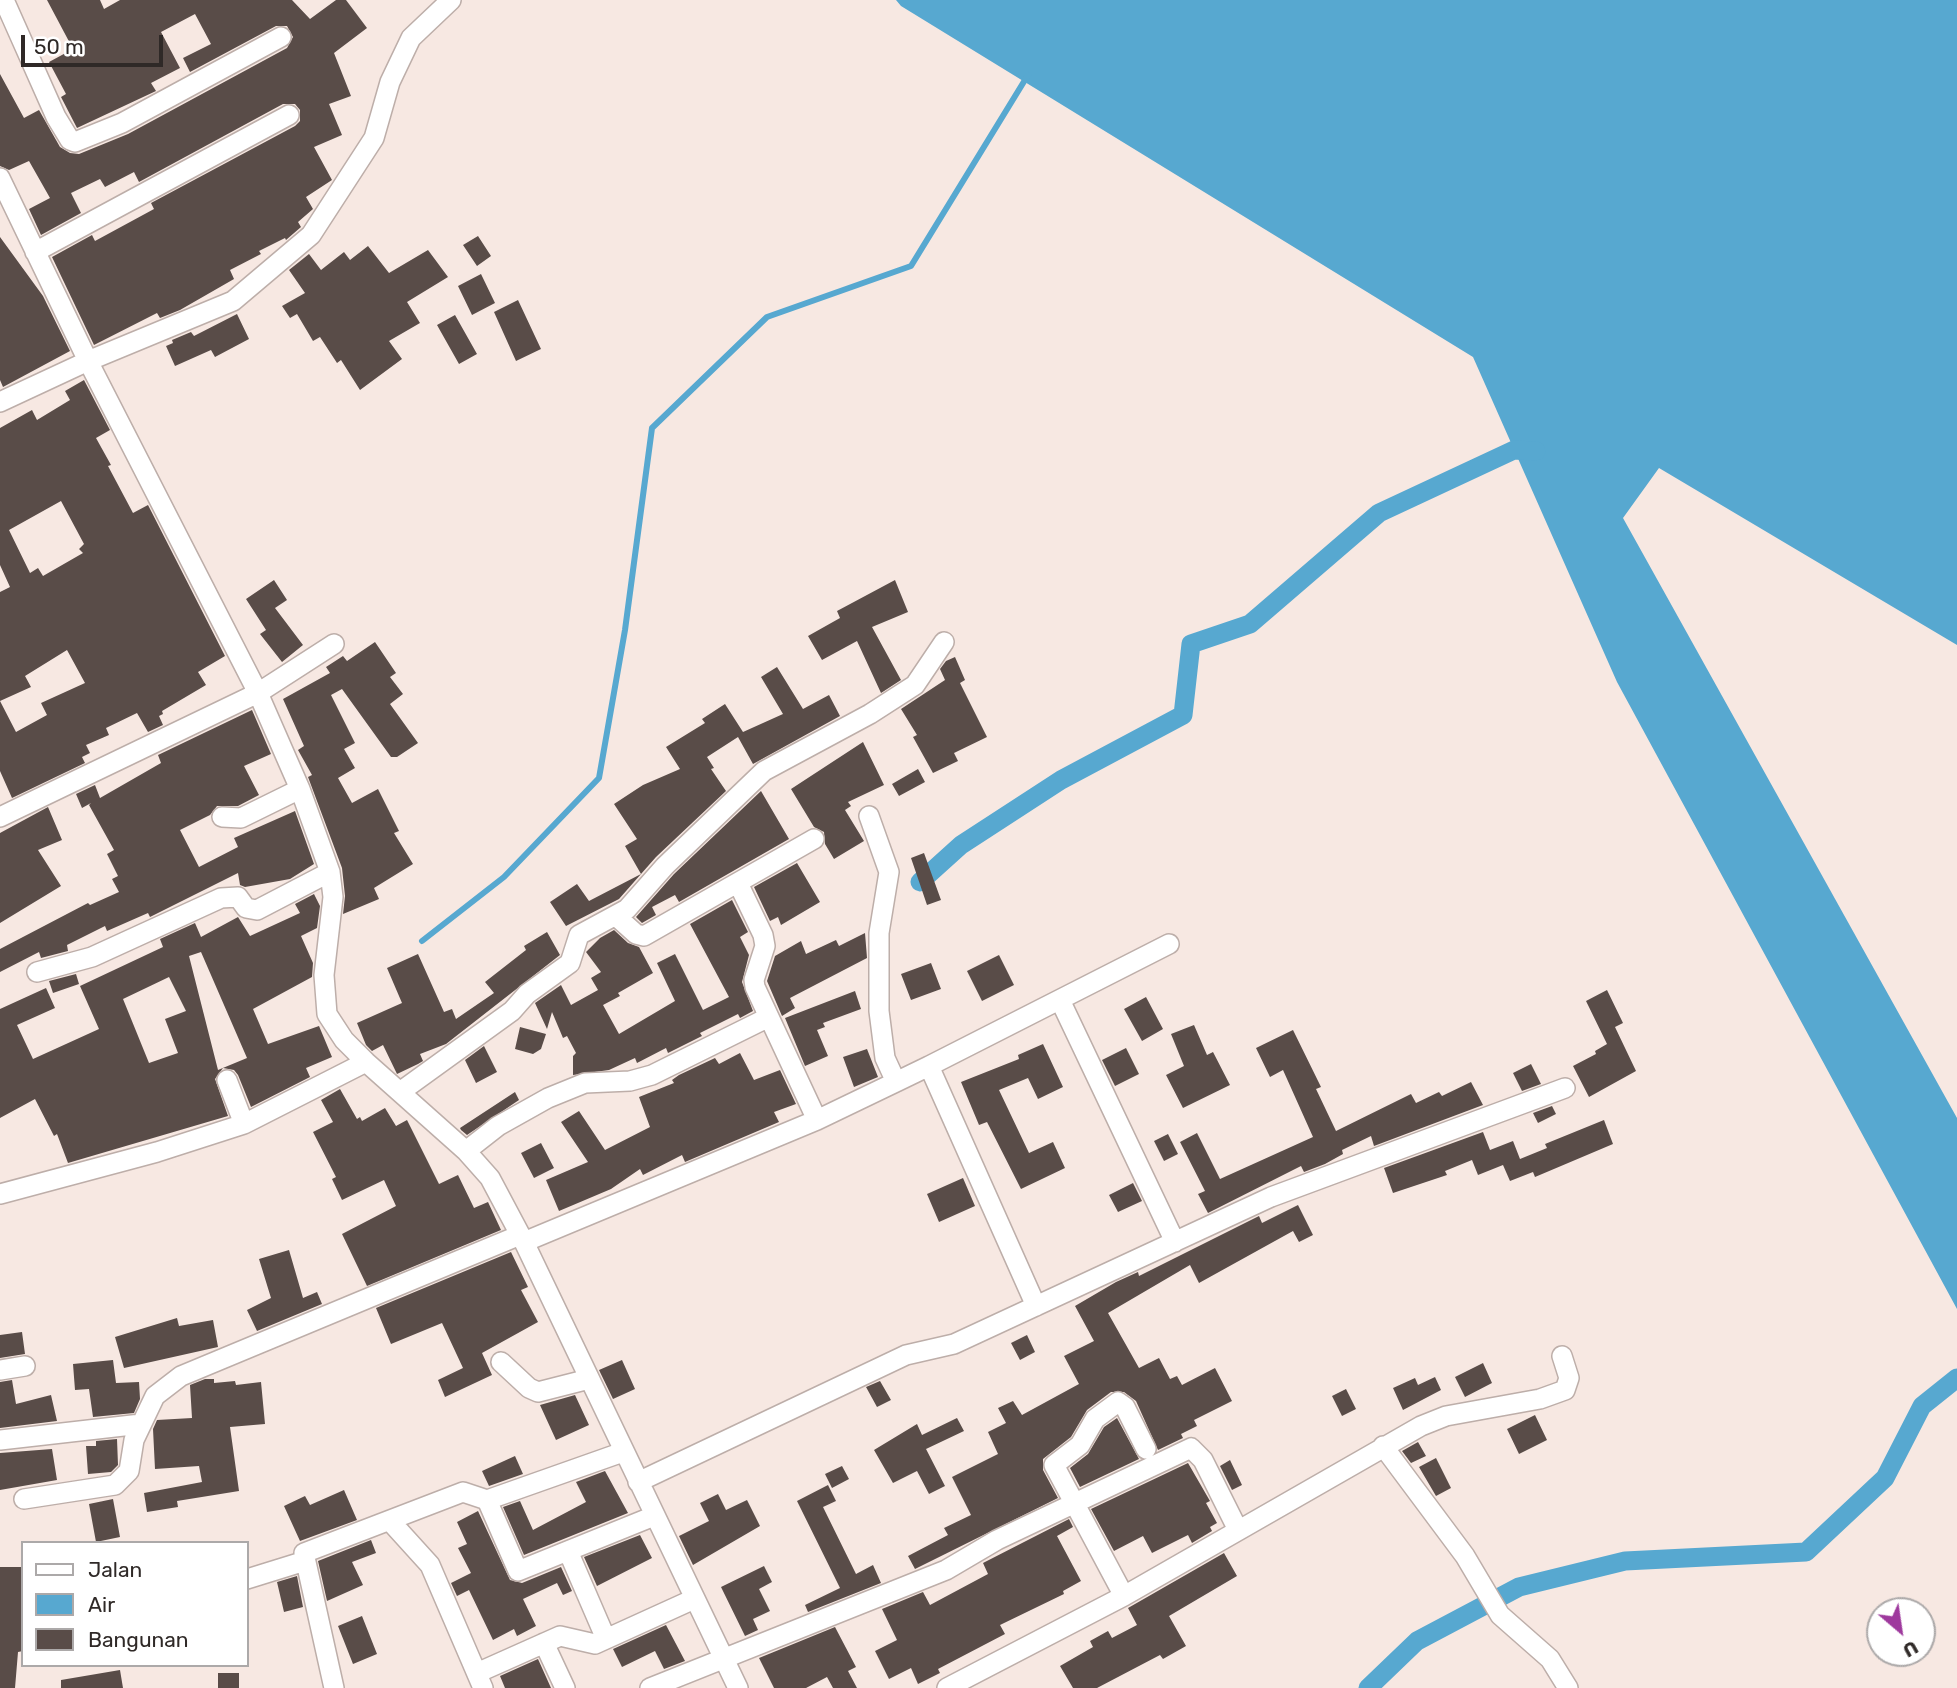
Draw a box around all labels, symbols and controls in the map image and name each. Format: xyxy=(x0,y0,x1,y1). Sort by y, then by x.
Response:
scale bar xyxy=(24,21,166,65)
text: 50 m xyxy=(34,34,84,59)
legend xyxy=(21,1541,248,1667)
text: Jalan xyxy=(88,1557,142,1582)
text: Air xyxy=(88,1592,115,1617)
north arrow xyxy=(1866,1597,1936,1667)
text: Bangunan xyxy=(88,1627,189,1652)
text: U xyxy=(1899,1636,1922,1662)

